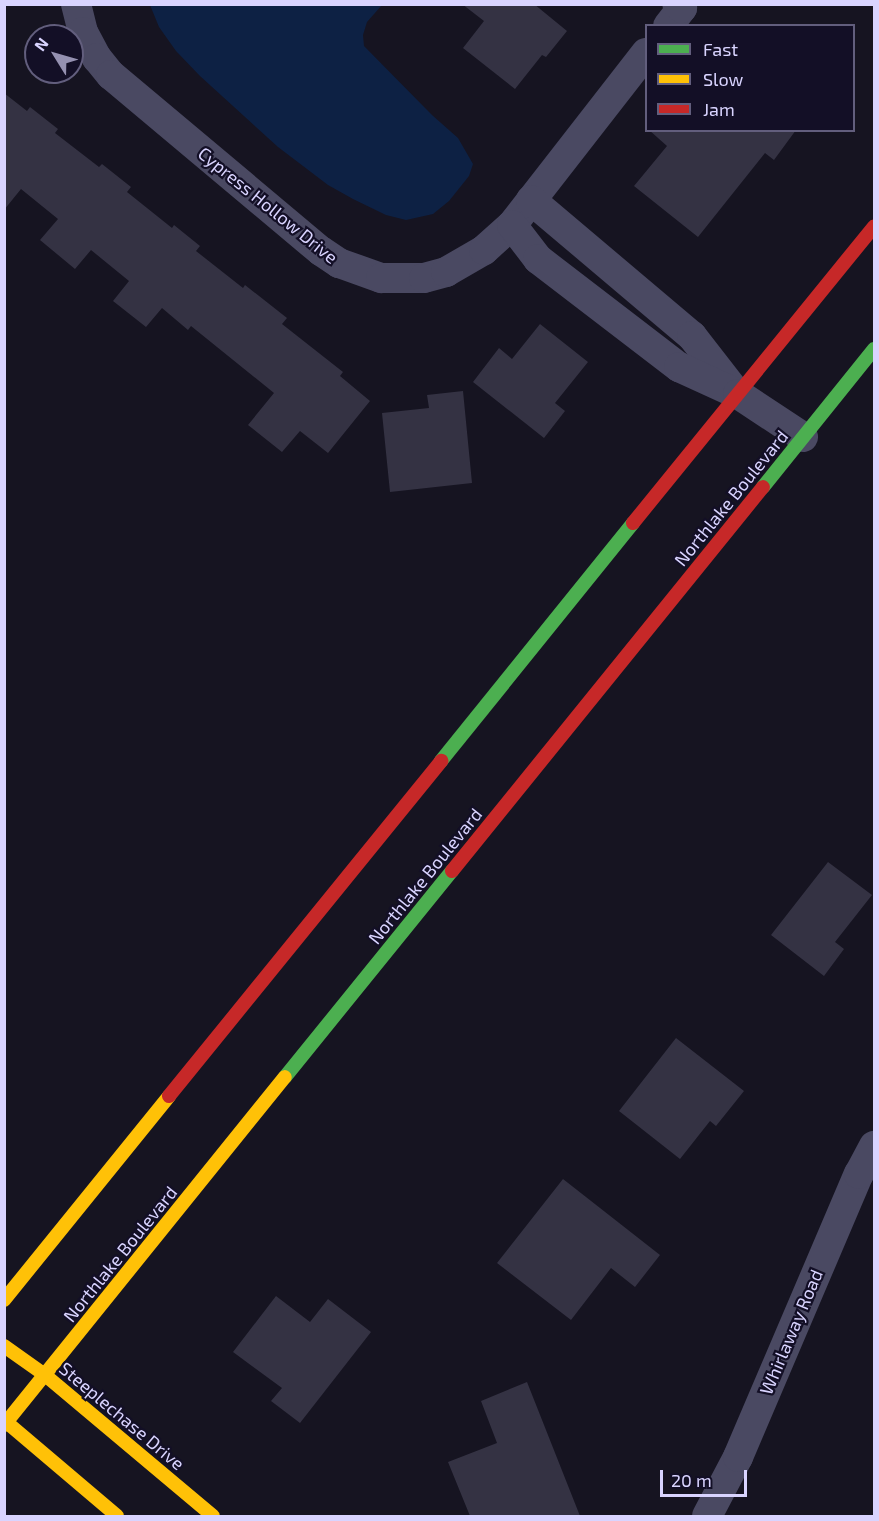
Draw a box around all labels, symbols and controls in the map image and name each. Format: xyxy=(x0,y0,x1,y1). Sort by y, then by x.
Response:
north arrow xyxy=(24,24,84,84)
legend xyxy=(645,24,855,132)
text: N xyxy=(30,34,52,54)
text: Fast xyxy=(703,38,738,60)
text: Slow xyxy=(703,68,743,90)
text: Jam xyxy=(703,98,735,120)
street label: Cypress Hollow Drive xyxy=(194,142,342,268)
street label: Northlake Boulevard xyxy=(670,426,792,570)
street label: Northlake Boulevard xyxy=(364,804,486,948)
street label: Northlake Boulevard xyxy=(59,1182,181,1326)
street label: Whirlaway Road xyxy=(755,1266,827,1398)
street label: Steeplechase Drive xyxy=(55,1357,189,1475)
scale bar xyxy=(663,1458,750,1496)
text: 20 m xyxy=(671,1469,712,1491)

